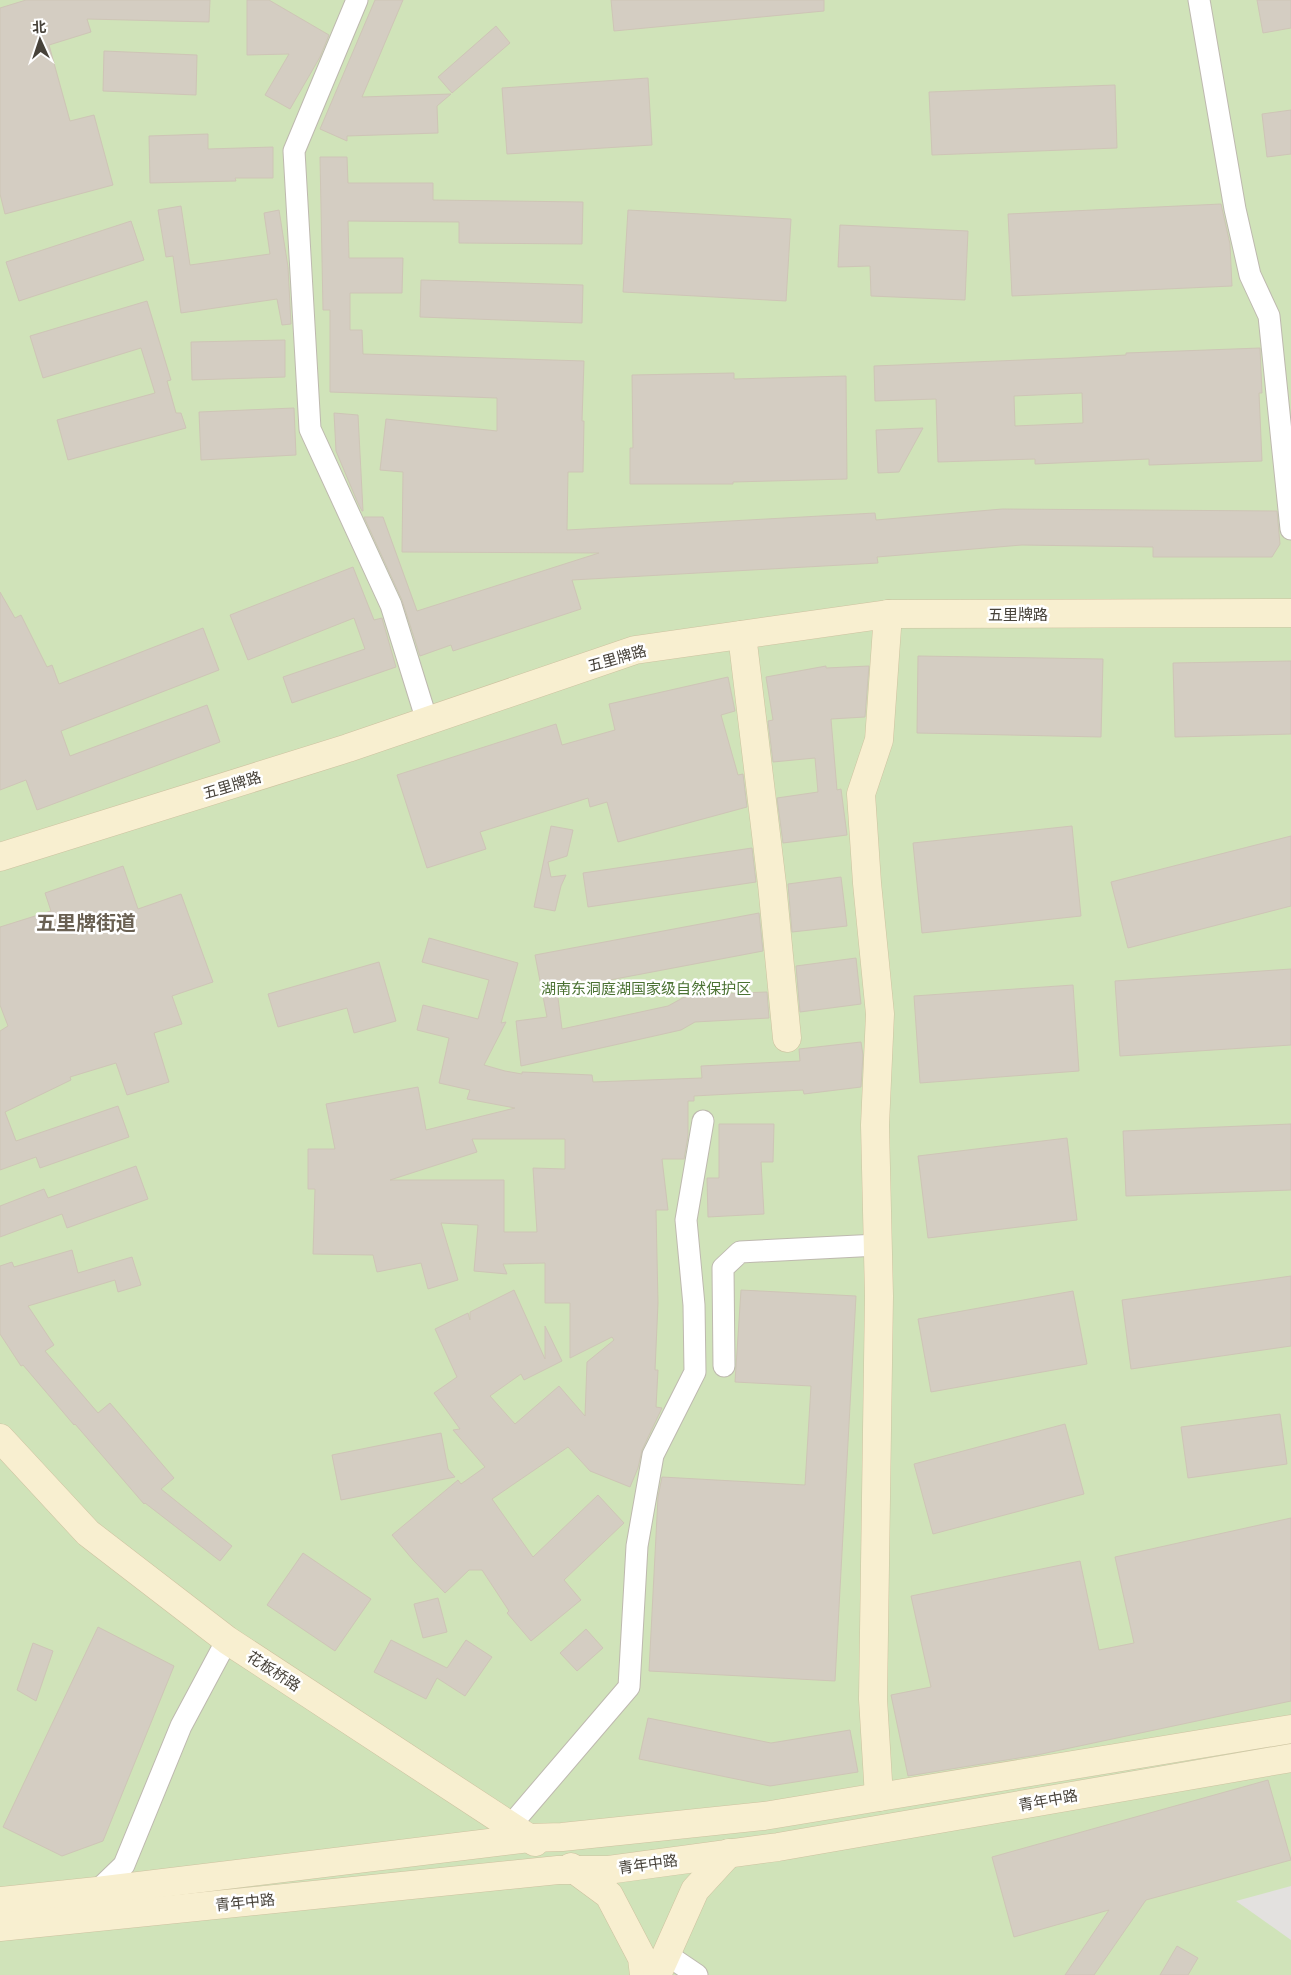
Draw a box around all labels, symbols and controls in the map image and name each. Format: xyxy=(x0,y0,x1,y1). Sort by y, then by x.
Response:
north arrow xyxy=(15,15,65,65)
text: 北 xyxy=(32,18,47,36)
street label: 五里牌路 xyxy=(988,605,1048,624)
street label: 五里牌路 xyxy=(586,641,648,675)
street label: 五里牌路 xyxy=(201,767,263,803)
district label: 五里牌街道 xyxy=(36,910,136,936)
park label: 湖南东洞庭湖国家级自然保护区 xyxy=(541,979,751,998)
street label: 花板桥路 xyxy=(244,1647,304,1695)
street label: 青年中路 xyxy=(1017,1785,1079,1815)
street label: 青年中路 xyxy=(617,1850,679,1878)
street label: 青年中路 xyxy=(214,1889,276,1915)

